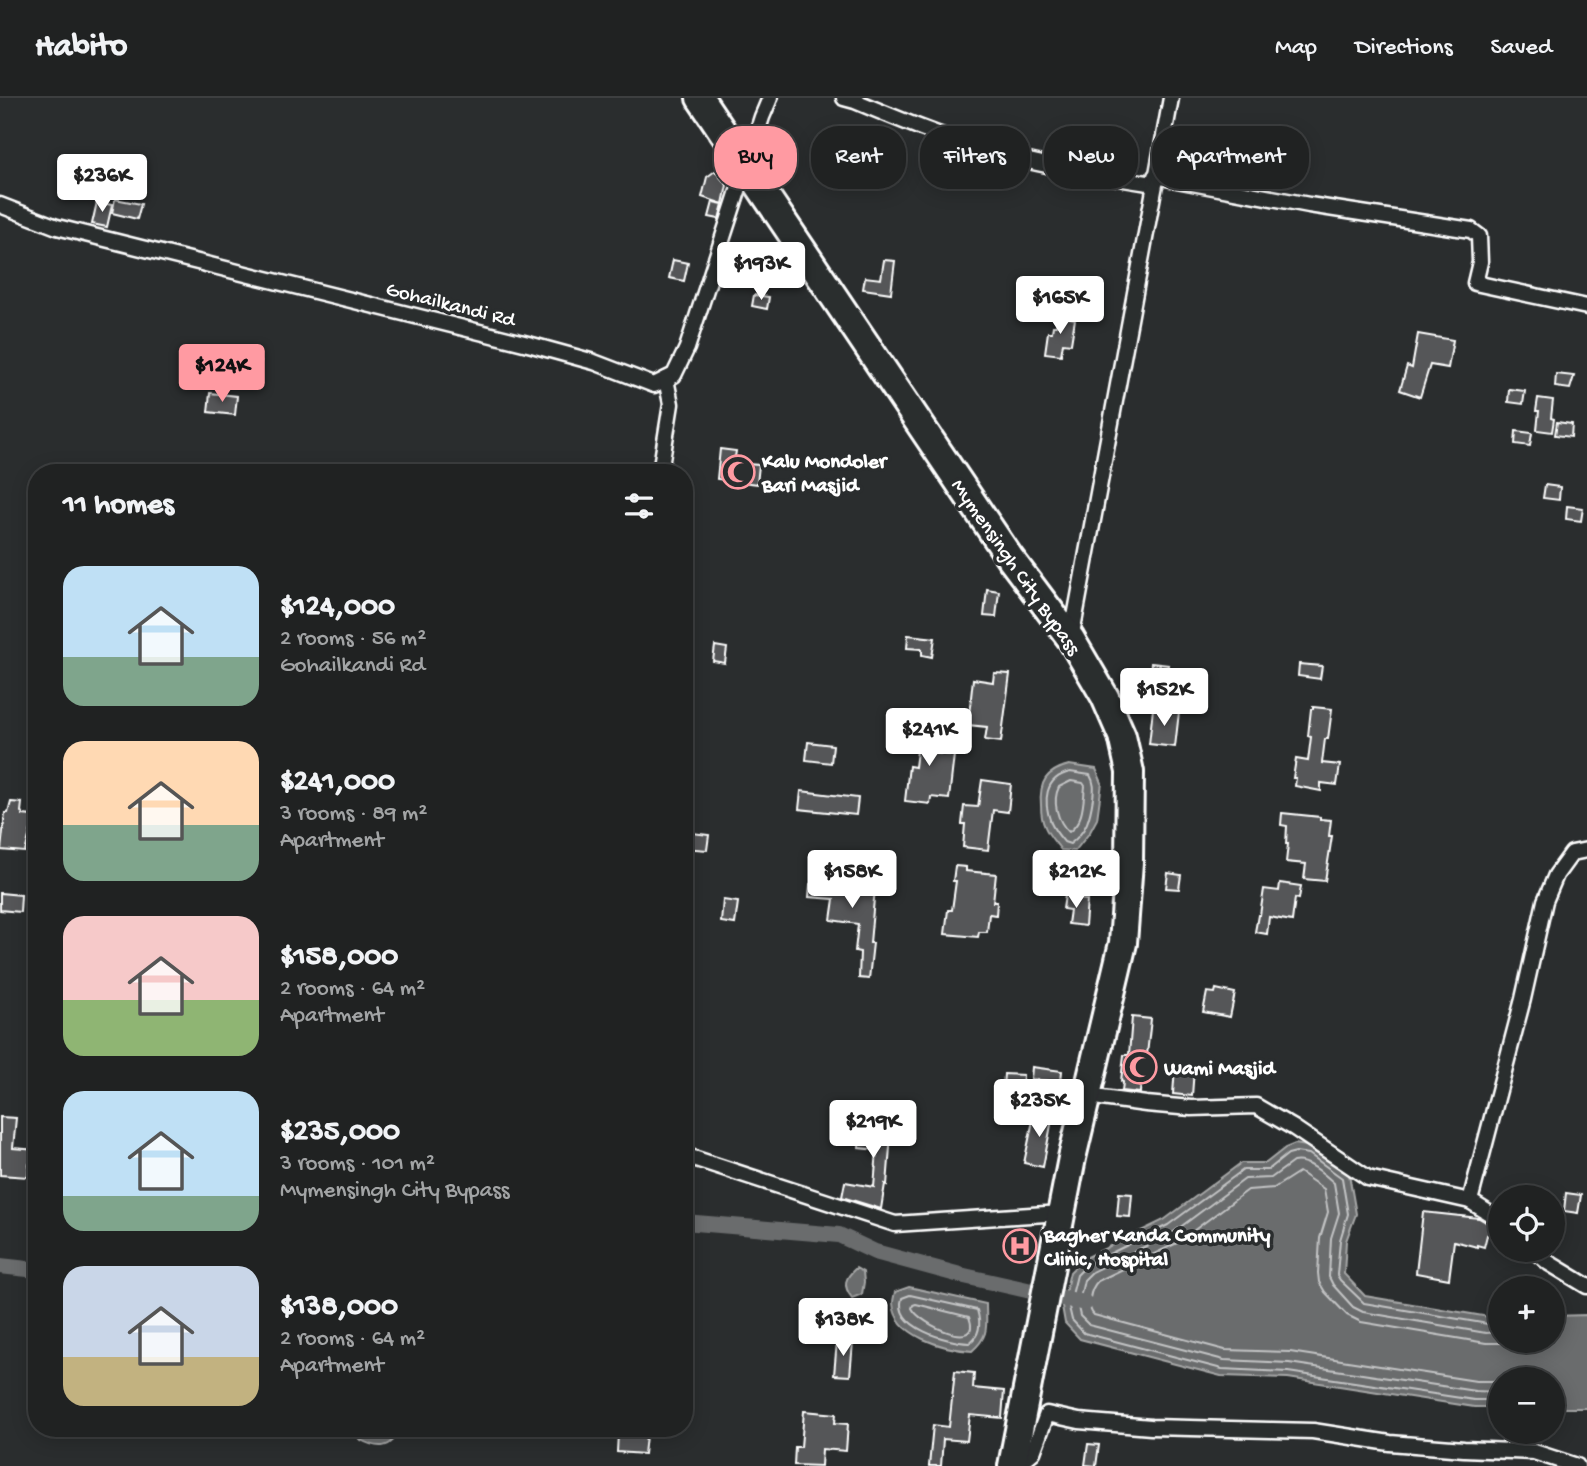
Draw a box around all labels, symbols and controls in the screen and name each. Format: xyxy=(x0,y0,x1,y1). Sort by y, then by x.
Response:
text: Habito xyxy=(35,29,127,67)
text: Map xyxy=(1275,34,1317,63)
text: Directions xyxy=(1355,34,1453,63)
text: Saved xyxy=(1491,34,1552,63)
chip: Buy xyxy=(714,126,797,189)
chip: Rent xyxy=(811,126,906,189)
chip: Filters xyxy=(920,126,1030,189)
chip: New xyxy=(1044,126,1138,189)
chip: Apartment xyxy=(1152,126,1309,189)
pin: $236K xyxy=(53,155,151,214)
text: $236K xyxy=(73,163,131,190)
pin: $193K xyxy=(712,242,810,302)
text: $193K xyxy=(733,251,789,278)
pin: $165K xyxy=(1011,276,1109,336)
street label: Gohailkandi Rd xyxy=(383,278,519,335)
text: $165K xyxy=(1032,285,1088,312)
pin: $124K xyxy=(173,344,271,404)
text: $124K xyxy=(195,353,249,380)
place label: Kalu Mondoler Bari Masjid xyxy=(761,451,889,500)
mosque icon: Kalu Mondoler Bari Masjid xyxy=(719,453,757,491)
street label: Mymensingh City Bypass xyxy=(944,475,1085,662)
icon: filters xyxy=(620,487,658,525)
text: 11 homes xyxy=(63,489,174,524)
text: $124,000 xyxy=(280,591,395,626)
icon: home xyxy=(119,594,203,678)
text: 2 rooms · 56 m² xyxy=(280,626,426,653)
text: Gohailkandi Rd xyxy=(280,653,425,680)
pin: $152K xyxy=(1115,668,1213,728)
text: $152K xyxy=(1136,677,1192,704)
pin: $241K xyxy=(880,708,978,768)
text: $241K xyxy=(902,717,956,744)
text: $241,000 xyxy=(280,766,395,801)
icon: home xyxy=(119,769,203,853)
text: 3 rooms · 89 m² xyxy=(280,801,427,828)
text: Apartment xyxy=(280,828,384,855)
pin: $158K xyxy=(803,850,901,910)
pin: $212K xyxy=(1027,850,1125,910)
text: $158K xyxy=(824,859,880,886)
text: $212K xyxy=(1049,859,1103,886)
text: $158,000 xyxy=(280,941,398,976)
icon: home xyxy=(119,944,203,1028)
text: 2 rooms · 64 m² xyxy=(280,976,425,1003)
text: Apartment xyxy=(280,1003,384,1030)
mosque icon: Wami Masjid xyxy=(1121,1048,1159,1086)
place label: Wami Masjid xyxy=(1163,1058,1278,1083)
pin: $235K xyxy=(990,1080,1088,1139)
text: $235K xyxy=(1010,1088,1068,1115)
pin: $219K xyxy=(824,1100,922,1160)
text: $219K xyxy=(845,1109,901,1136)
text: $235,000 xyxy=(280,1116,400,1151)
icon: home xyxy=(119,1119,203,1203)
text: 3 rooms · 101 m² xyxy=(280,1151,435,1178)
text: Mymensingh City Bypass xyxy=(280,1178,509,1205)
map controls xyxy=(1488,1185,1565,1444)
button: locate xyxy=(1488,1185,1565,1262)
place label: Bagher Kanda Community Clinic, Hospital xyxy=(1043,1225,1271,1274)
hospital icon: Bagher Kanda Community Clinic, Hospital xyxy=(1001,1227,1039,1265)
button: + xyxy=(1488,1276,1565,1353)
text: $138,000 xyxy=(280,1291,398,1326)
icon: home xyxy=(119,1294,203,1378)
pin: $138K xyxy=(794,1298,892,1358)
text: $138K xyxy=(815,1307,871,1334)
text: 2 rooms · 64 m² xyxy=(280,1326,425,1353)
text: Apartment xyxy=(280,1353,384,1380)
button: − xyxy=(1488,1367,1565,1444)

